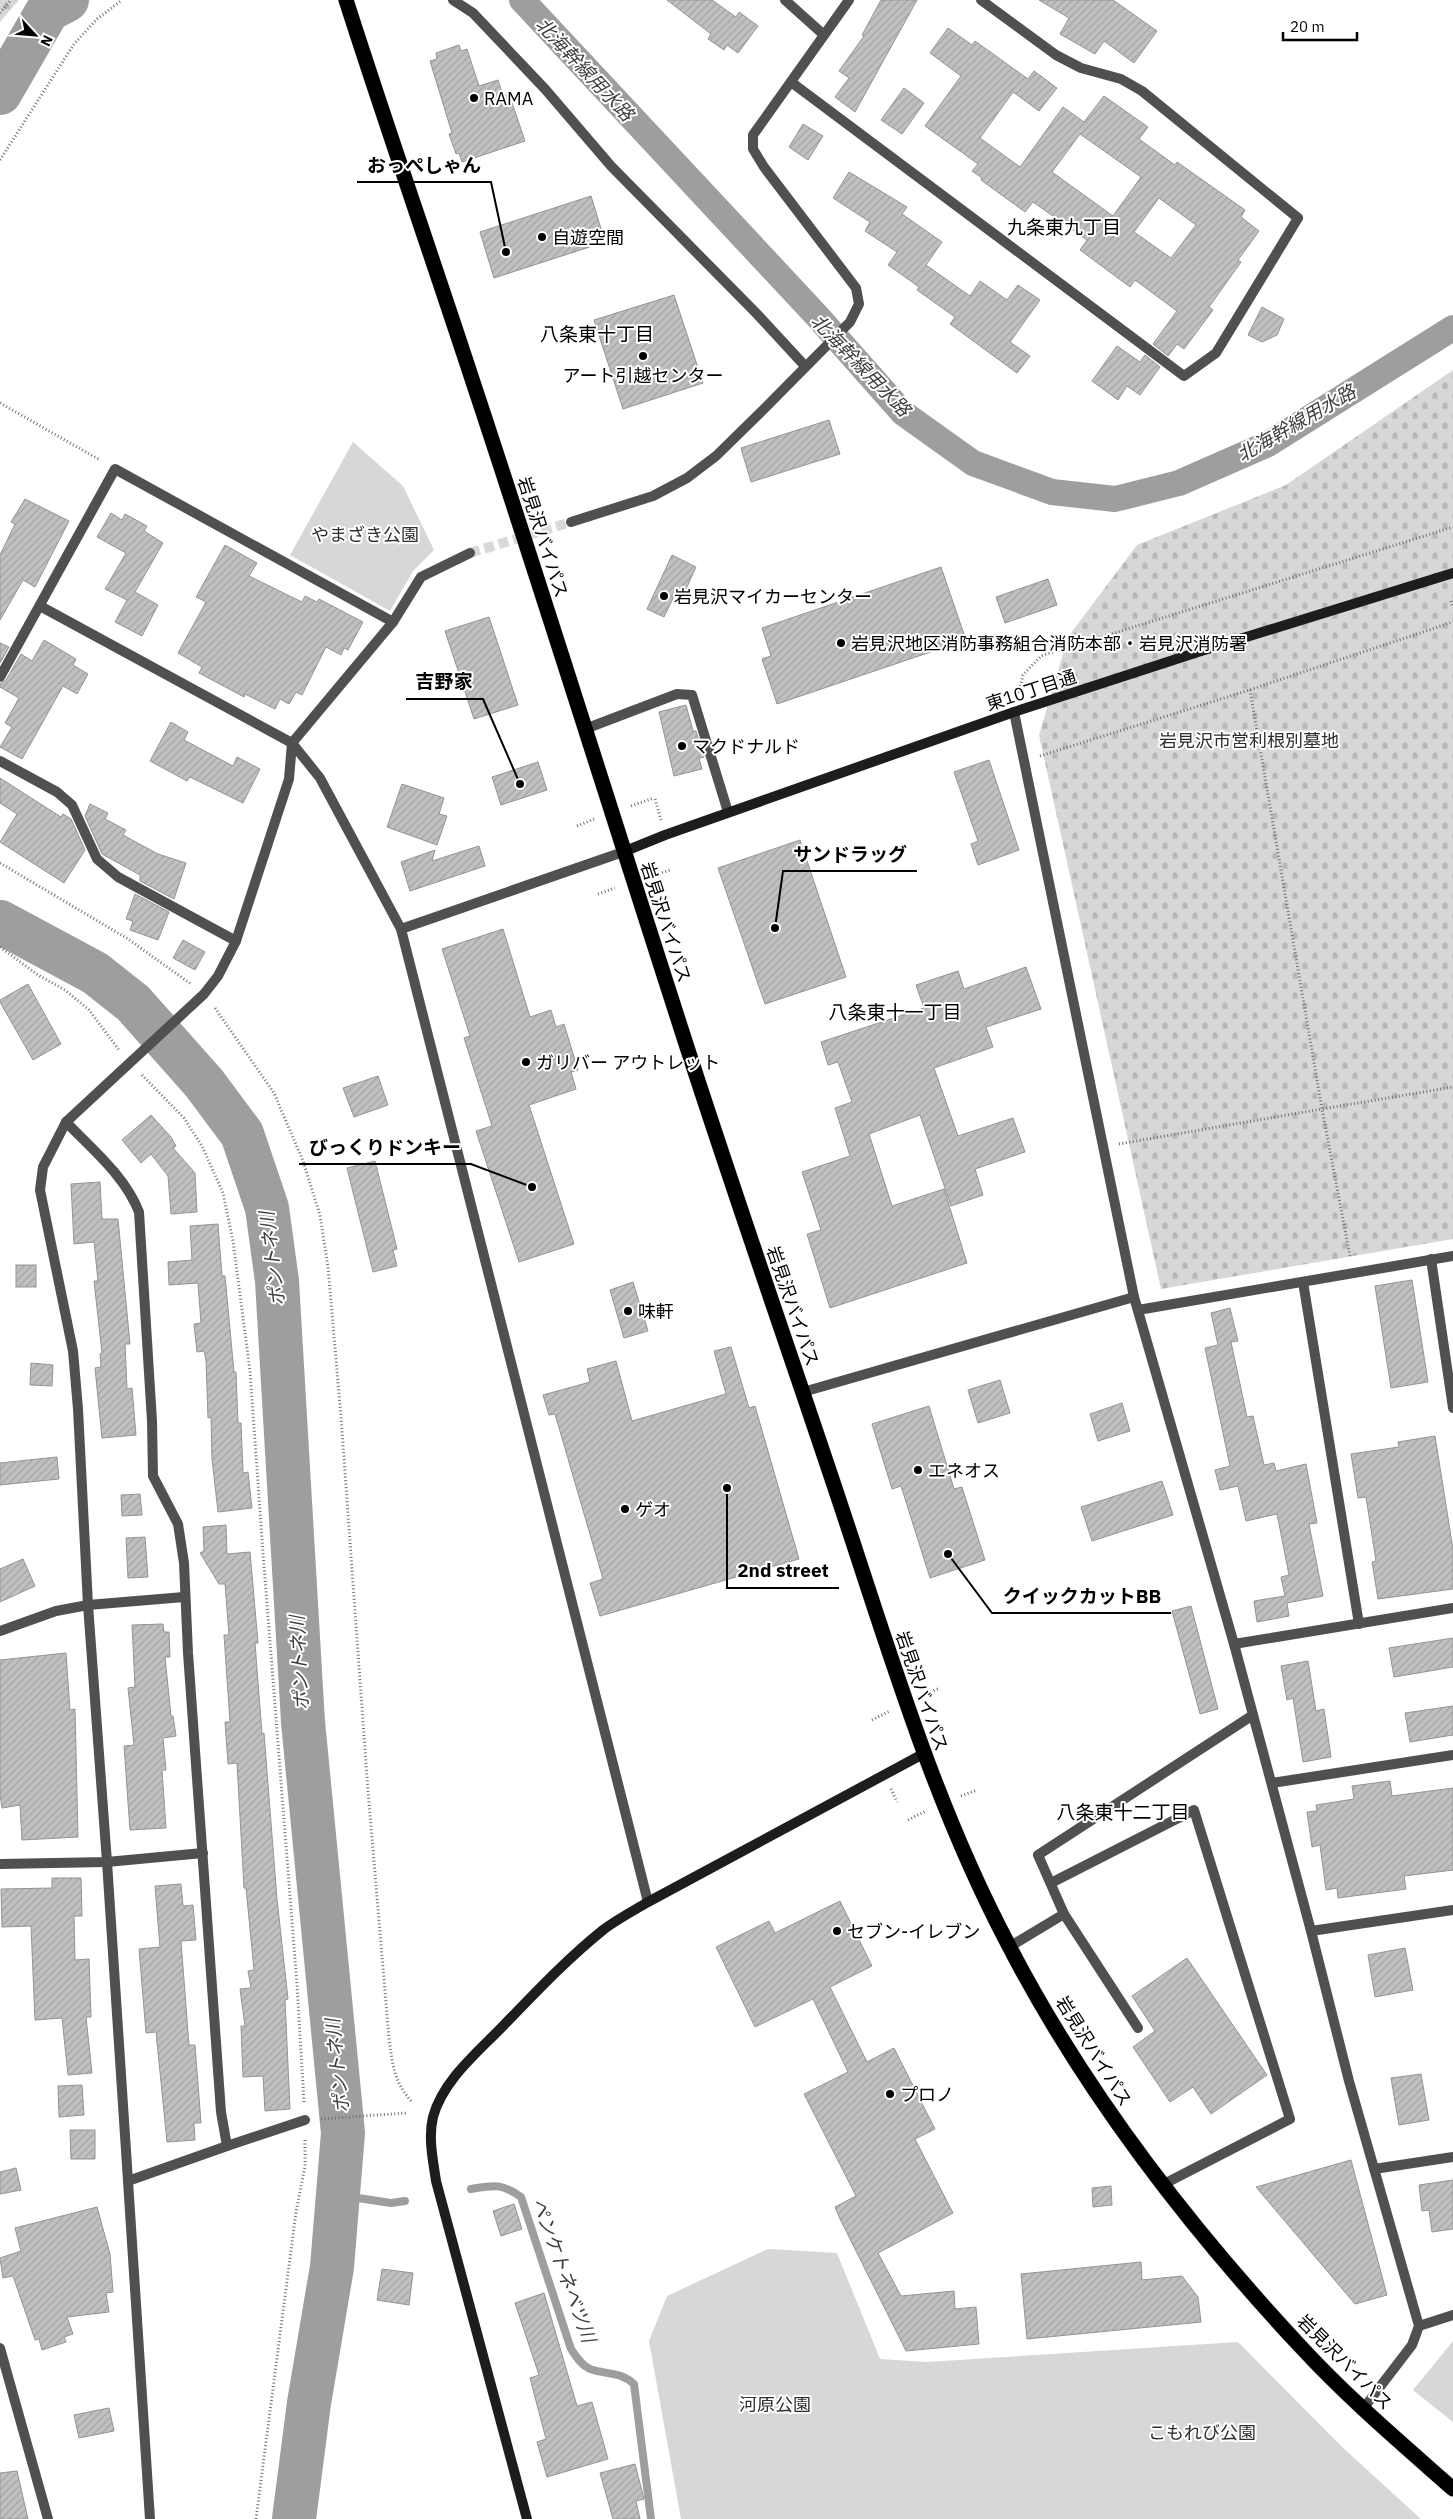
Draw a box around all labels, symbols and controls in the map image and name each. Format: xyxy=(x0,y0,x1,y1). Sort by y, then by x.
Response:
north arrow xyxy=(10,10,60,60)
scale bar xyxy=(1283,10,1357,42)
water label: 北海幹線用水路 xyxy=(531,12,640,127)
text: 20 m xyxy=(1290,17,1325,36)
text: N xyxy=(36,32,57,49)
place label: RAMA xyxy=(484,87,534,110)
marker: RAMA xyxy=(468,92,480,104)
callout: おっぺしゃん xyxy=(357,148,491,182)
text: おっぺしゃん xyxy=(367,153,481,177)
district label: 九条東九丁目 xyxy=(1007,215,1121,239)
place label: 自遊空間 xyxy=(552,226,624,249)
marker: 自遊空間 xyxy=(536,231,548,243)
water label: 北海幹線用水路 xyxy=(806,309,917,423)
district label: 八条東十丁目 xyxy=(540,322,654,346)
marker: アート引越センター xyxy=(637,350,649,362)
place label: アート引越センター xyxy=(563,364,723,387)
water label: 北海幹線用水路 xyxy=(1232,378,1361,467)
street label: 岩見沢バイパス xyxy=(513,474,573,600)
park label: やまざき公園 xyxy=(311,523,419,546)
place label: 岩見沢マイカーセンター xyxy=(674,585,872,608)
marker: 岩見沢マイカーセンター xyxy=(658,590,670,602)
place label: 岩見沢地区消防事務組合消防本部・岩見沢消防署 xyxy=(851,632,1247,655)
marker: 岩見沢地区消防事務組合消防本部・岩見沢消防署 xyxy=(835,637,847,649)
callout: 吉野家 xyxy=(406,665,483,699)
street label: 東10丁目通 xyxy=(983,665,1079,715)
text: 吉野家 xyxy=(415,669,473,693)
park label: 岩見沢市営利根別墓地 xyxy=(1159,729,1339,752)
place label: マクドナルド xyxy=(692,735,800,758)
marker: マクドナルド xyxy=(676,740,688,752)
callout: サンドラッグ xyxy=(783,837,917,871)
text: サンドラッグ xyxy=(793,842,907,866)
street label: 岩見沢バイパス xyxy=(636,859,696,985)
district label: 八条東十一丁目 xyxy=(828,1000,962,1024)
place label: ガリバー アウトレット xyxy=(536,1051,720,1074)
marker: ガリバー アウトレット xyxy=(520,1056,532,1068)
callout: びっくりドンキー xyxy=(299,1130,471,1164)
text: びっくりドンキー xyxy=(309,1135,461,1159)
water label: ポントネ川 xyxy=(254,1208,290,1308)
street label: 岩見沢バイパス xyxy=(762,1243,824,1369)
place label: 味軒 xyxy=(638,1300,674,1323)
marker: 味軒 xyxy=(622,1305,634,1317)
place label: エネオス xyxy=(928,1459,1000,1482)
marker: エネオス xyxy=(912,1464,924,1476)
place label: ゲオ xyxy=(635,1498,671,1521)
marker: ゲオ xyxy=(619,1503,631,1515)
callout: 2nd street xyxy=(727,1554,839,1588)
text: 2nd street xyxy=(737,1558,829,1582)
callout: クイックカットBB xyxy=(992,1579,1171,1613)
text: クイックカットBB xyxy=(1003,1584,1161,1608)
water label: ポントネ川 xyxy=(284,1613,313,1711)
street label: 岩見沢バイパス xyxy=(891,1628,953,1754)
district label: 八条東十二丁目 xyxy=(1056,1800,1190,1824)
place label: セブン-イレブン xyxy=(847,1920,980,1943)
marker: セブン-イレブン xyxy=(831,1925,843,1937)
street label: 岩見沢バイパス xyxy=(1051,1992,1137,2110)
water label: ポントネ川 xyxy=(320,2016,354,2115)
place label: プロノ xyxy=(900,2083,954,2106)
marker: プロノ xyxy=(884,2088,896,2100)
water label: ペンケトネベツ川 xyxy=(527,2194,602,2347)
street label: 岩見沢バイパス xyxy=(1292,2309,1398,2415)
park label: 河原公園 xyxy=(739,2393,811,2416)
park label: こもれび公園 xyxy=(1148,2421,1256,2444)

